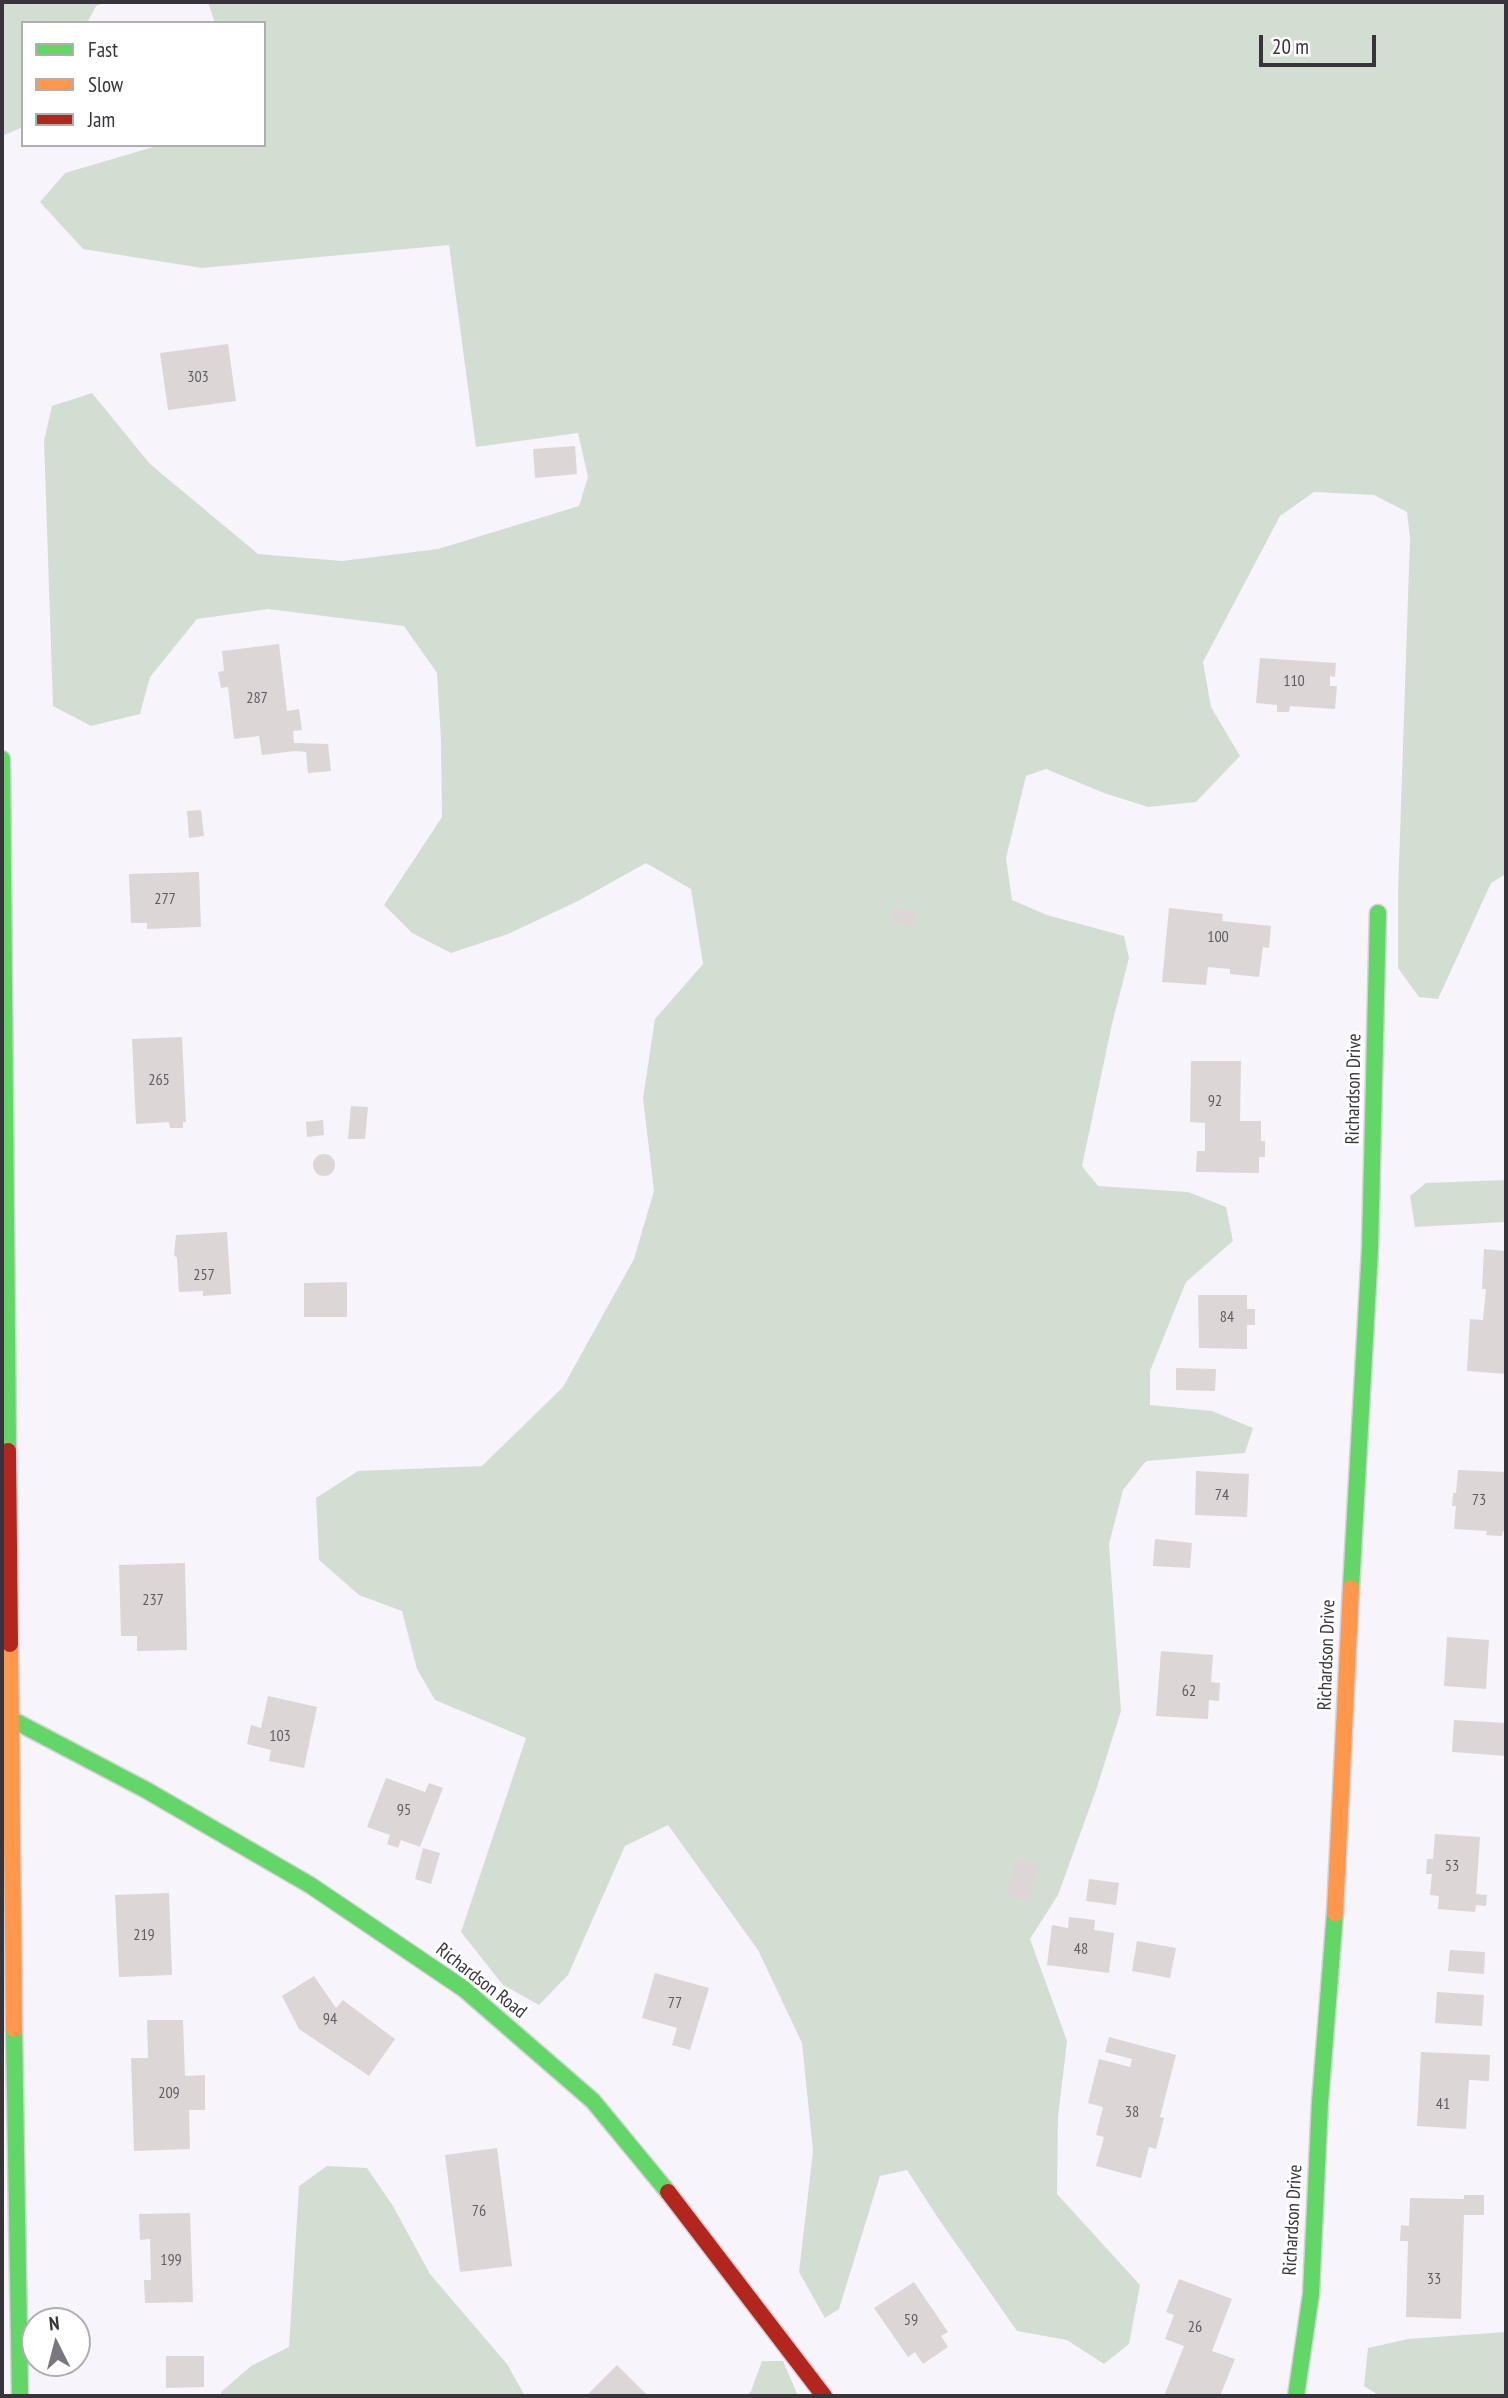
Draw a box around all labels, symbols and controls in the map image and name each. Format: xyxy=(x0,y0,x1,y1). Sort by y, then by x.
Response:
legend xyxy=(21,21,266,147)
scale bar xyxy=(1263,21,1380,65)
text: 20 m xyxy=(1272,33,1309,60)
text: Fast xyxy=(88,36,118,63)
text: Slow xyxy=(88,71,123,98)
text: Jam xyxy=(88,106,115,133)
house number: 303 xyxy=(187,367,209,387)
house number: 110 xyxy=(1283,671,1305,691)
house number: 287 xyxy=(246,688,268,708)
house number: 277 xyxy=(154,889,176,909)
house number: 100 xyxy=(1207,927,1229,947)
street label: Richardson Drive xyxy=(1342,1033,1366,1145)
house number: 265 xyxy=(148,1070,170,1090)
house number: 92 xyxy=(1208,1091,1222,1111)
house number: 257 xyxy=(193,1265,215,1285)
house number: 84 xyxy=(1220,1307,1234,1327)
house number: 74 xyxy=(1215,1485,1229,1505)
house number: 73 xyxy=(1472,1490,1486,1510)
house number: 237 xyxy=(142,1590,164,1610)
street label: Richardson Drive xyxy=(1314,1599,1340,1711)
house number: 62 xyxy=(1182,1681,1196,1701)
house number: 103 xyxy=(269,1726,291,1746)
house number: 95 xyxy=(397,1800,411,1820)
house number: 53 xyxy=(1445,1856,1459,1876)
house number: 219 xyxy=(133,1925,155,1945)
street label: Richardson Road xyxy=(431,1939,531,2023)
house number: 48 xyxy=(1074,1939,1088,1959)
house number: 77 xyxy=(668,1993,682,2013)
house number: 94 xyxy=(323,2009,337,2029)
house number: 209 xyxy=(158,2083,180,2103)
house number: 41 xyxy=(1436,2094,1450,2114)
house number: 38 xyxy=(1125,2102,1139,2122)
street label: Richardson Drive xyxy=(1279,2164,1307,2276)
house number: 76 xyxy=(472,2201,486,2221)
house number: 199 xyxy=(160,2250,182,2270)
house number: 33 xyxy=(1427,2269,1441,2289)
north arrow xyxy=(21,2307,91,2377)
house number: 59 xyxy=(904,2310,918,2330)
text: N xyxy=(48,2311,60,2336)
house number: 26 xyxy=(1188,2317,1202,2337)

